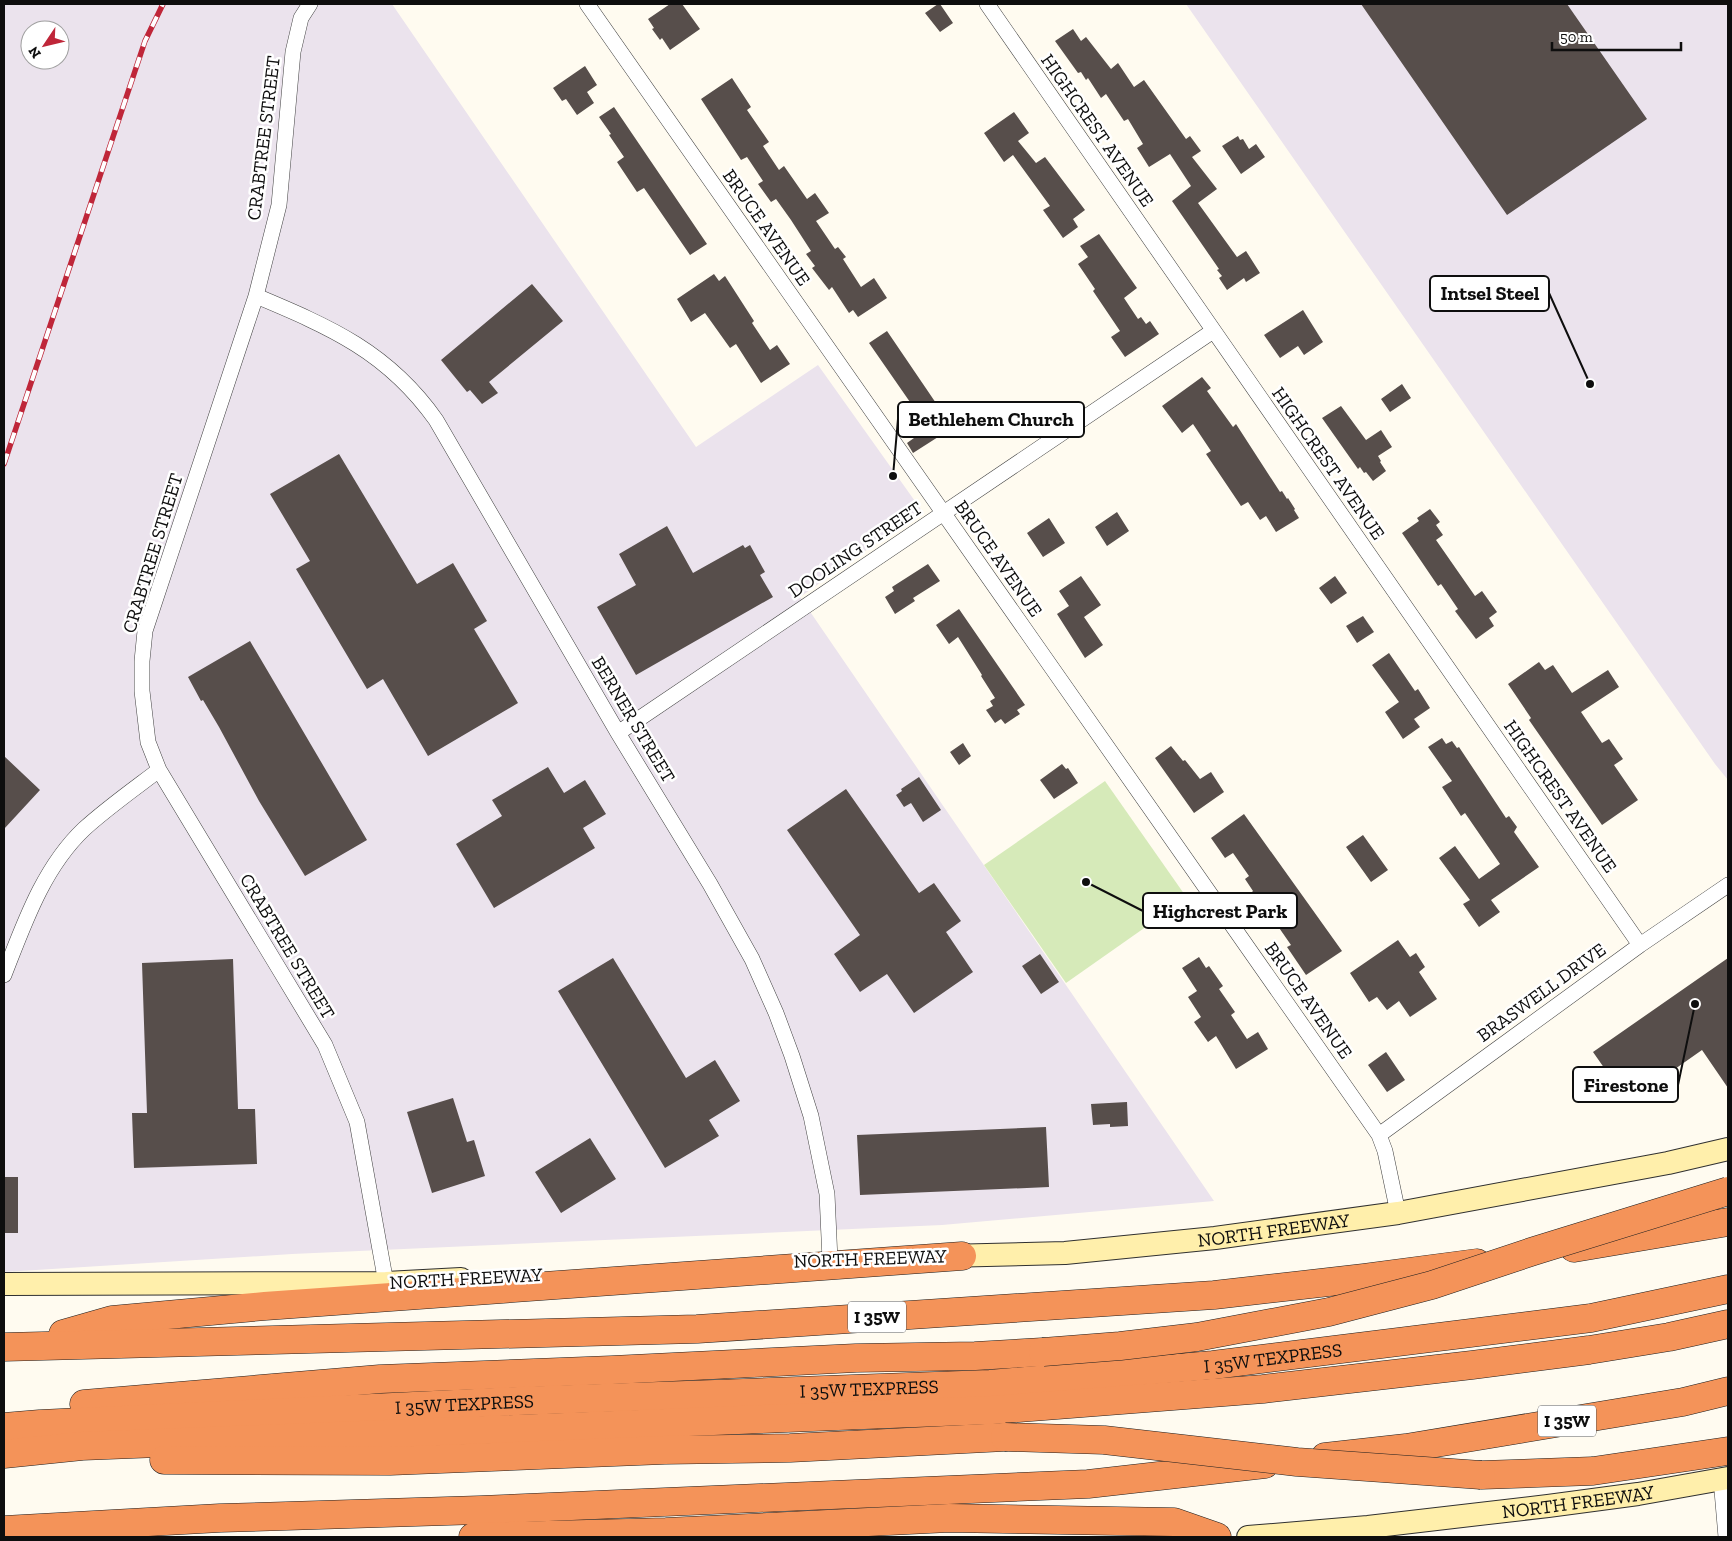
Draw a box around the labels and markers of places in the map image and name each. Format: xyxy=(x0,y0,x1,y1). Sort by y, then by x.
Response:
callout: Intsel Steel xyxy=(1430,276,1549,311)
callout: Bethlehem Church xyxy=(898,402,1084,437)
callout: Highcrest Park xyxy=(1143,893,1297,928)
callout: Firestone xyxy=(1573,1067,1678,1102)

